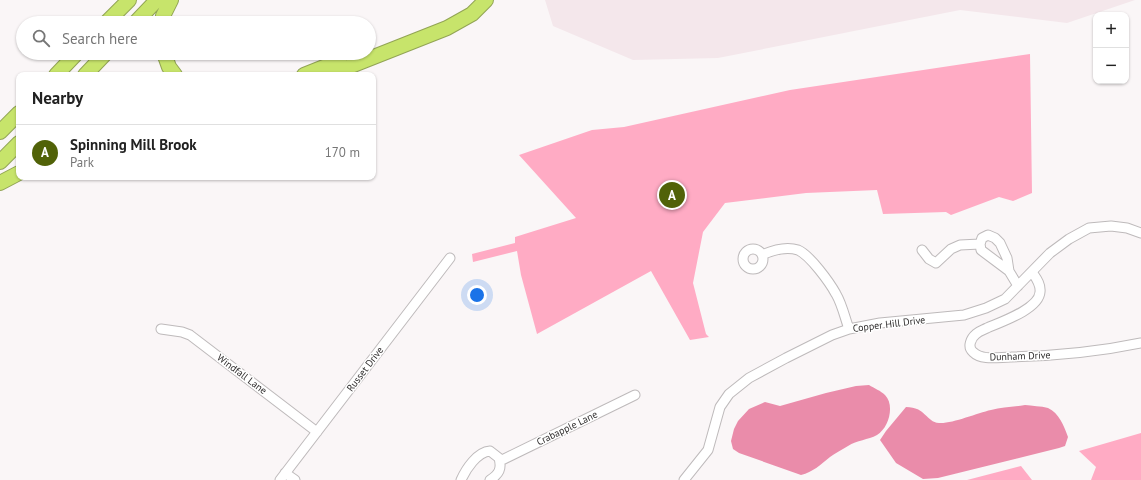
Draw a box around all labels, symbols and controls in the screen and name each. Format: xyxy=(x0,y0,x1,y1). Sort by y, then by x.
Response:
map controls xyxy=(1093,12,1129,84)
button: + xyxy=(1093,12,1129,48)
search box xyxy=(16,16,376,60)
icon: search xyxy=(30,27,52,49)
text: Search here xyxy=(62,29,138,48)
button: − xyxy=(1093,48,1129,84)
text: Nearby xyxy=(32,87,83,109)
text: Spinning Mill Brook xyxy=(70,135,197,154)
text: A xyxy=(41,144,49,161)
text: 170 m xyxy=(325,144,360,161)
text: Park xyxy=(70,154,94,171)
pin: A xyxy=(659,180,685,210)
your location xyxy=(467,285,487,305)
street label: Copper Hill Drive xyxy=(852,313,926,335)
street label: Russet Drive xyxy=(344,344,386,394)
street label: Dunham Drive xyxy=(989,348,1051,364)
street label: Windfall Lane xyxy=(215,351,269,397)
street label: Crabapple Lane xyxy=(534,408,600,448)

